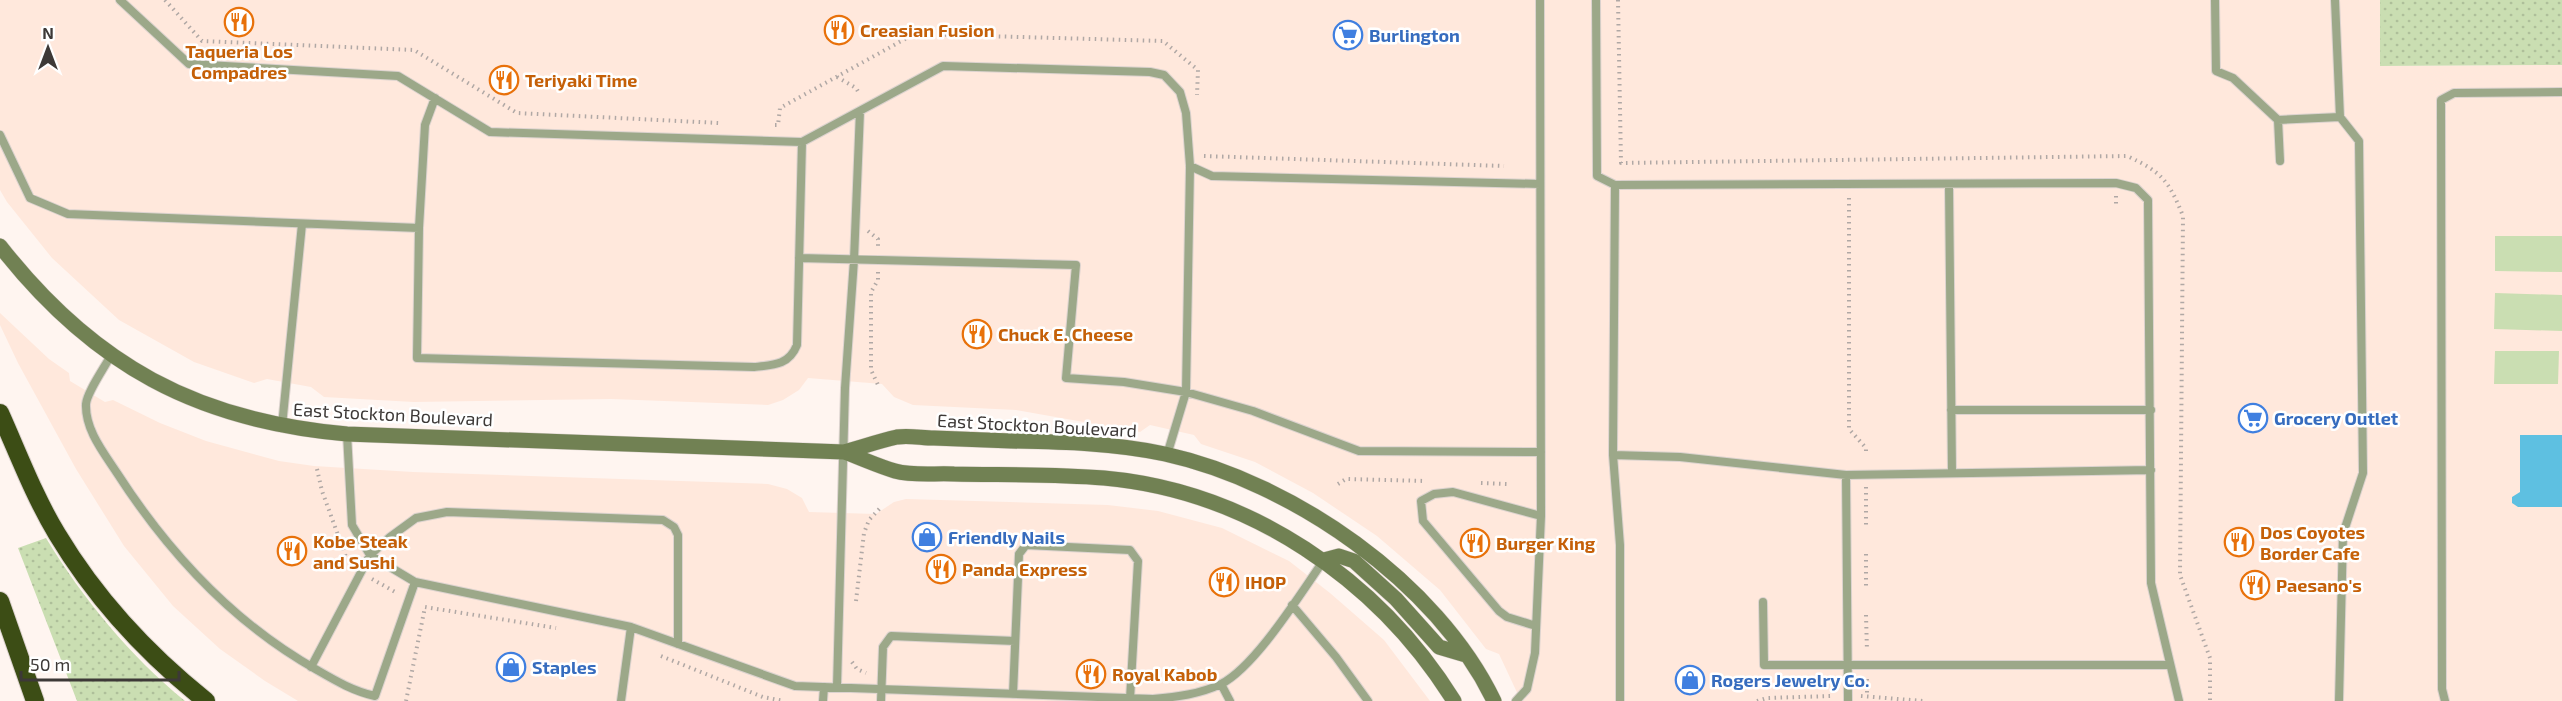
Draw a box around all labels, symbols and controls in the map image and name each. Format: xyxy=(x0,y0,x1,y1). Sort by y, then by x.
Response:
restaurant icon: Taqueria Los Compadres xyxy=(223,6,255,38)
restaurant icon: Creasian Fusion xyxy=(823,14,855,46)
north arrow xyxy=(18,18,78,78)
place label: Creasian Fusion xyxy=(860,19,994,41)
supermarket icon: Burlington xyxy=(1332,19,1364,51)
text: N xyxy=(42,23,54,42)
place label: Burlington xyxy=(1369,24,1460,46)
place label: Taqueria Los Compadres xyxy=(185,40,293,83)
restaurant icon: Teriyaki Time xyxy=(488,64,520,96)
place label: Teriyaki Time xyxy=(525,69,638,91)
restaurant icon: Chuck E. Cheese xyxy=(961,318,993,350)
place label: Chuck E. Cheese xyxy=(998,323,1133,345)
street label: East Stockton Boulevard xyxy=(293,398,493,430)
supermarket icon: Grocery Outlet xyxy=(2237,402,2269,434)
place label: Grocery Outlet xyxy=(2274,407,2399,429)
street label: East Stockton Boulevard xyxy=(937,409,1137,441)
shop icon: Friendly Nails xyxy=(911,521,943,553)
place label: Dos Coyotes Border Cafe xyxy=(2260,521,2365,564)
place label: Friendly Nails xyxy=(948,526,1065,548)
restaurant icon: Dos Coyotes Border Cafe xyxy=(2223,526,2255,558)
restaurant icon: Burger King xyxy=(1459,527,1491,559)
place label: Kobe Steak and Sushi xyxy=(313,530,408,573)
place label: Burger King xyxy=(1496,532,1596,554)
restaurant icon: Kobe Steak and Sushi xyxy=(276,535,308,567)
restaurant icon: Panda Express xyxy=(925,553,957,585)
place label: Panda Express xyxy=(962,558,1087,580)
restaurant icon: IHOP xyxy=(1208,566,1240,598)
restaurant icon: Paesano's xyxy=(2239,569,2271,601)
place label: IHOP xyxy=(1245,571,1286,593)
place label: Paesano's xyxy=(2276,574,2362,596)
scale bar xyxy=(21,644,178,682)
shop icon: Staples xyxy=(495,651,527,683)
text: 50 m xyxy=(30,653,70,675)
place label: Staples xyxy=(532,656,597,678)
restaurant icon: Royal Kabob xyxy=(1075,658,1107,690)
place label: Royal Kabob xyxy=(1112,663,1217,685)
shop icon: Rogers Jewelry Co. xyxy=(1674,664,1706,696)
place label: Rogers Jewelry Co. xyxy=(1711,669,1870,691)

